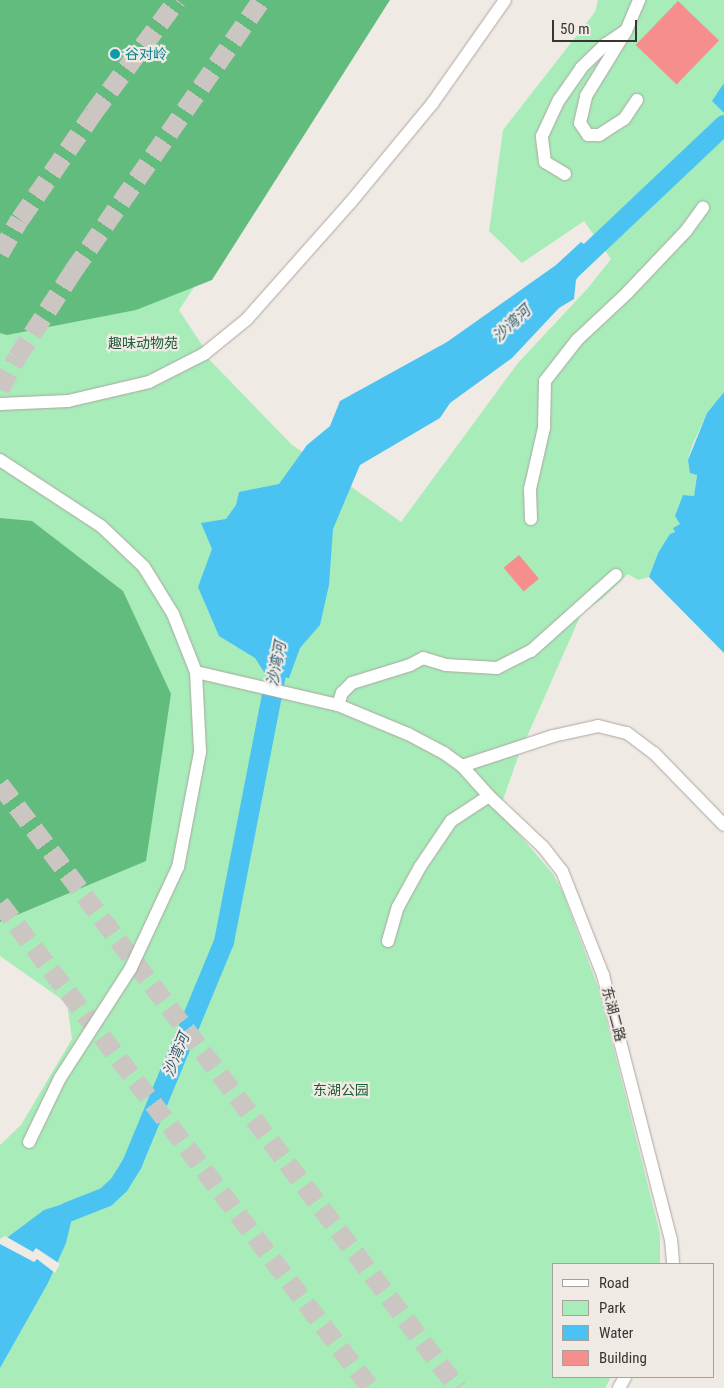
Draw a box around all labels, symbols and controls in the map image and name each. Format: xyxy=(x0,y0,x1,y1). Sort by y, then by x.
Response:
scale bar xyxy=(554,10,639,42)
text: 50 m xyxy=(560,20,590,38)
place label: 谷对岭 xyxy=(125,46,167,62)
marker: 谷对岭 xyxy=(109,48,121,60)
water label: 沙湾河 xyxy=(489,302,535,346)
park label: 趣味动物苑 xyxy=(108,335,178,351)
water label: 沙湾河 xyxy=(264,640,290,688)
street label: 东湖二路 xyxy=(599,985,629,1043)
water label: 沙湾河 xyxy=(160,1031,194,1079)
park label: 东湖公园 xyxy=(313,1082,369,1098)
legend xyxy=(552,1263,714,1378)
text: Road xyxy=(599,1274,629,1292)
text: Park xyxy=(599,1299,626,1317)
text: Water xyxy=(599,1324,633,1342)
text: Building xyxy=(599,1349,647,1367)

